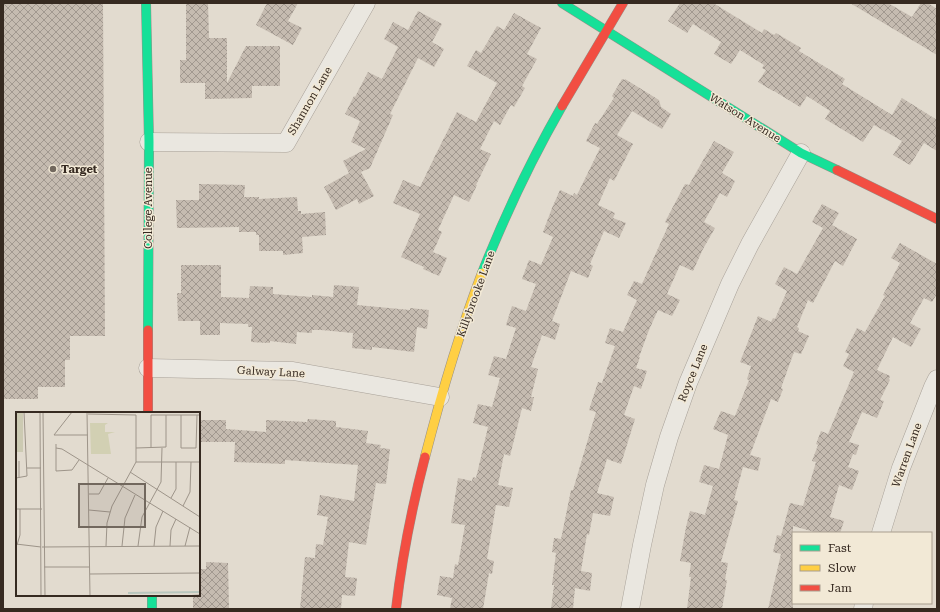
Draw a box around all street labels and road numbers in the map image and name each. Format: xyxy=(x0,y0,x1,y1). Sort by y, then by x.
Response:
street label: Shannon Lane xyxy=(285,65,335,137)
street label: Watson Avenue xyxy=(707,91,783,145)
street label: College Avenue xyxy=(142,167,155,249)
street label: Killybrooke Lane xyxy=(454,249,498,339)
street label: Royce Lane xyxy=(675,342,711,404)
street label: Galway Lane xyxy=(237,364,305,380)
street label: Warren Lane xyxy=(889,421,925,489)

